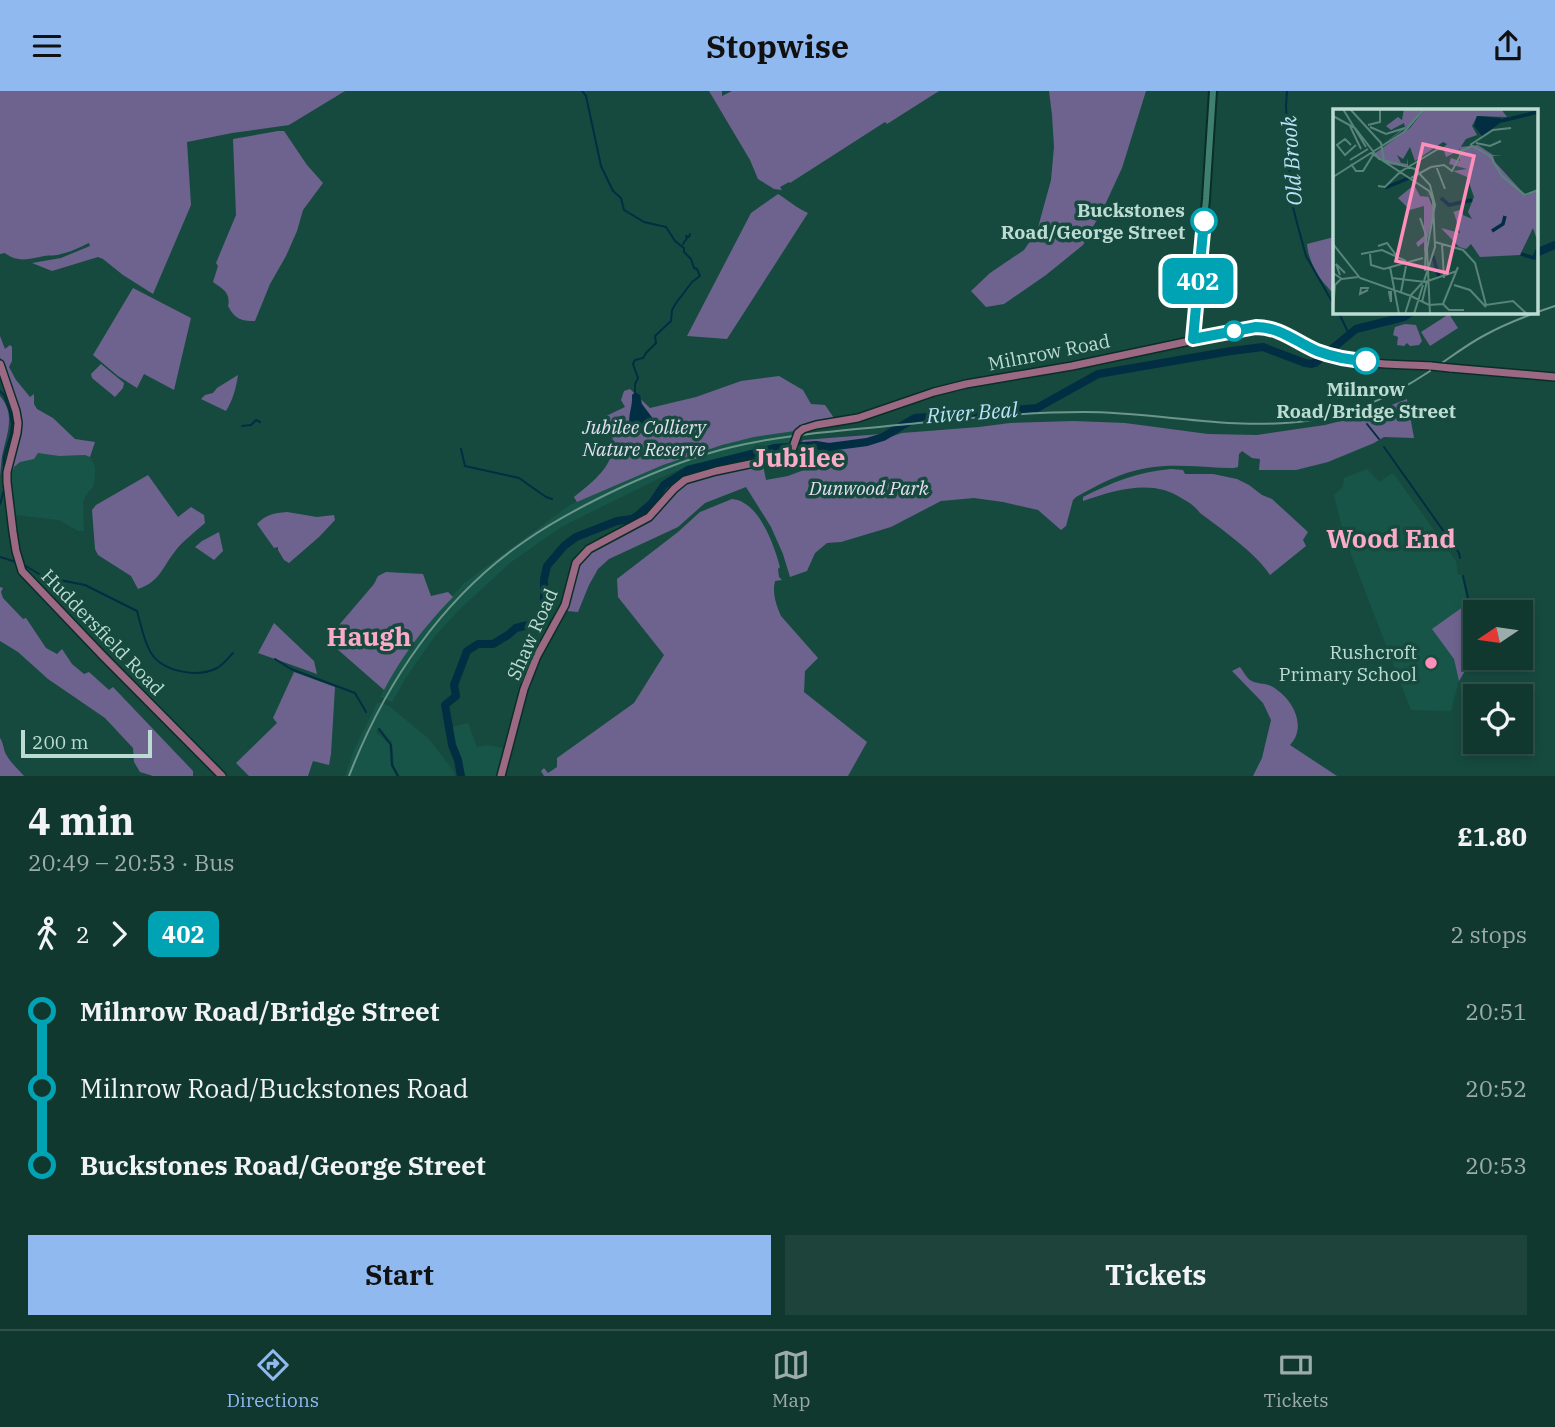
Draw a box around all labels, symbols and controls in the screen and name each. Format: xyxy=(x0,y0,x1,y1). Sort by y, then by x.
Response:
text: Stopwise xyxy=(706,25,849,67)
icon: menu xyxy=(28,27,66,65)
icon: share xyxy=(1489,27,1527,65)
inset map xyxy=(1333,109,1538,313)
water label: Old Brook xyxy=(1274,114,1308,207)
place label: Buckstones Road/George Street xyxy=(1001,198,1185,244)
marker: Buckstones Road/George Street xyxy=(1191,208,1217,234)
line badge: 402 xyxy=(1158,258,1238,304)
text: 402 xyxy=(1176,265,1220,297)
unlabelled marker xyxy=(1224,321,1244,341)
street label: Milnrow Road xyxy=(986,328,1112,376)
marker: Milnrow Road/Bridge Street xyxy=(1353,348,1379,374)
place label: Milnrow Road/Bridge Street xyxy=(1276,377,1456,423)
water label: River Beal xyxy=(924,395,1020,429)
park label: Jubilee Colliery Nature Reserve xyxy=(581,415,707,461)
district label: Jubilee xyxy=(753,440,845,474)
park label: Dunwood Park xyxy=(808,476,930,500)
district label: Wood End xyxy=(1326,521,1456,555)
street label: Huddersfield Road xyxy=(36,564,170,700)
street label: Shaw Road xyxy=(501,584,563,684)
north arrow xyxy=(1463,600,1533,670)
map controls xyxy=(1463,600,1533,754)
district label: Haugh xyxy=(327,619,411,653)
place label: Rushcroft Primary School xyxy=(1279,640,1417,686)
marker: Rushcroft Primary School xyxy=(1423,655,1439,671)
button: locate xyxy=(1463,684,1533,754)
scale bar xyxy=(21,727,152,759)
text: 200 m xyxy=(32,730,89,754)
text: 4 min xyxy=(28,796,134,845)
text: £1.80 xyxy=(1457,819,1527,853)
text: 20:49 – 20:53 · Bus xyxy=(28,847,235,877)
icon: walk xyxy=(28,915,66,953)
icon: forward xyxy=(100,915,138,953)
text: 402 xyxy=(162,918,205,950)
text: 2 xyxy=(76,919,90,949)
text: 2 stops xyxy=(1450,919,1527,949)
text: Milnrow Road/Bridge Street xyxy=(80,994,440,1028)
text: 20:51 xyxy=(1465,996,1527,1026)
text: Milnrow Road/Buckstones Road xyxy=(80,1071,469,1105)
text: 20:52 xyxy=(1465,1073,1527,1103)
text: Buckstones Road/George Street xyxy=(80,1148,486,1182)
text: 20:53 xyxy=(1465,1150,1527,1180)
button: Start xyxy=(28,1235,771,1315)
button: Tickets xyxy=(785,1235,1527,1315)
tab: Directions xyxy=(226,1346,319,1412)
tab: Map xyxy=(772,1346,811,1412)
tab: Tickets xyxy=(1263,1346,1329,1412)

